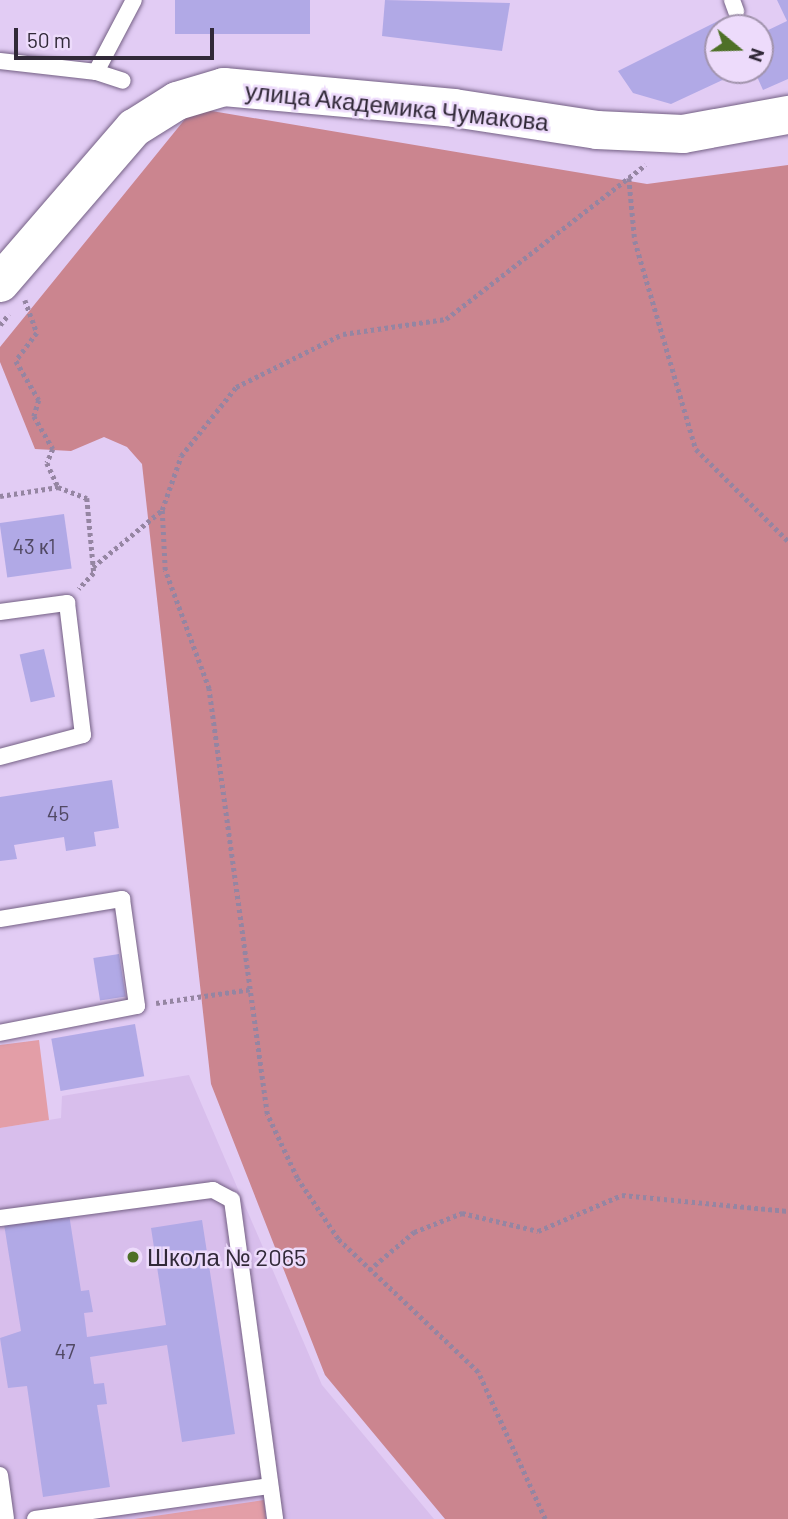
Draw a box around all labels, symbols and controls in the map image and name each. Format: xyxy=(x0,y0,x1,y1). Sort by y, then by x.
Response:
scale bar xyxy=(18,14,217,58)
north arrow xyxy=(704,14,774,84)
text: 50 m xyxy=(27,27,71,52)
text: N xyxy=(745,46,770,65)
street label: улица Академика Чумакова xyxy=(244,76,550,136)
house number: 43 к1 xyxy=(12,533,56,559)
house number: 45 xyxy=(47,800,69,826)
place label: Школа № 2065 xyxy=(147,1243,306,1271)
marker: Школа № 2065 xyxy=(125,1249,141,1265)
house number: 47 xyxy=(55,1338,75,1364)

